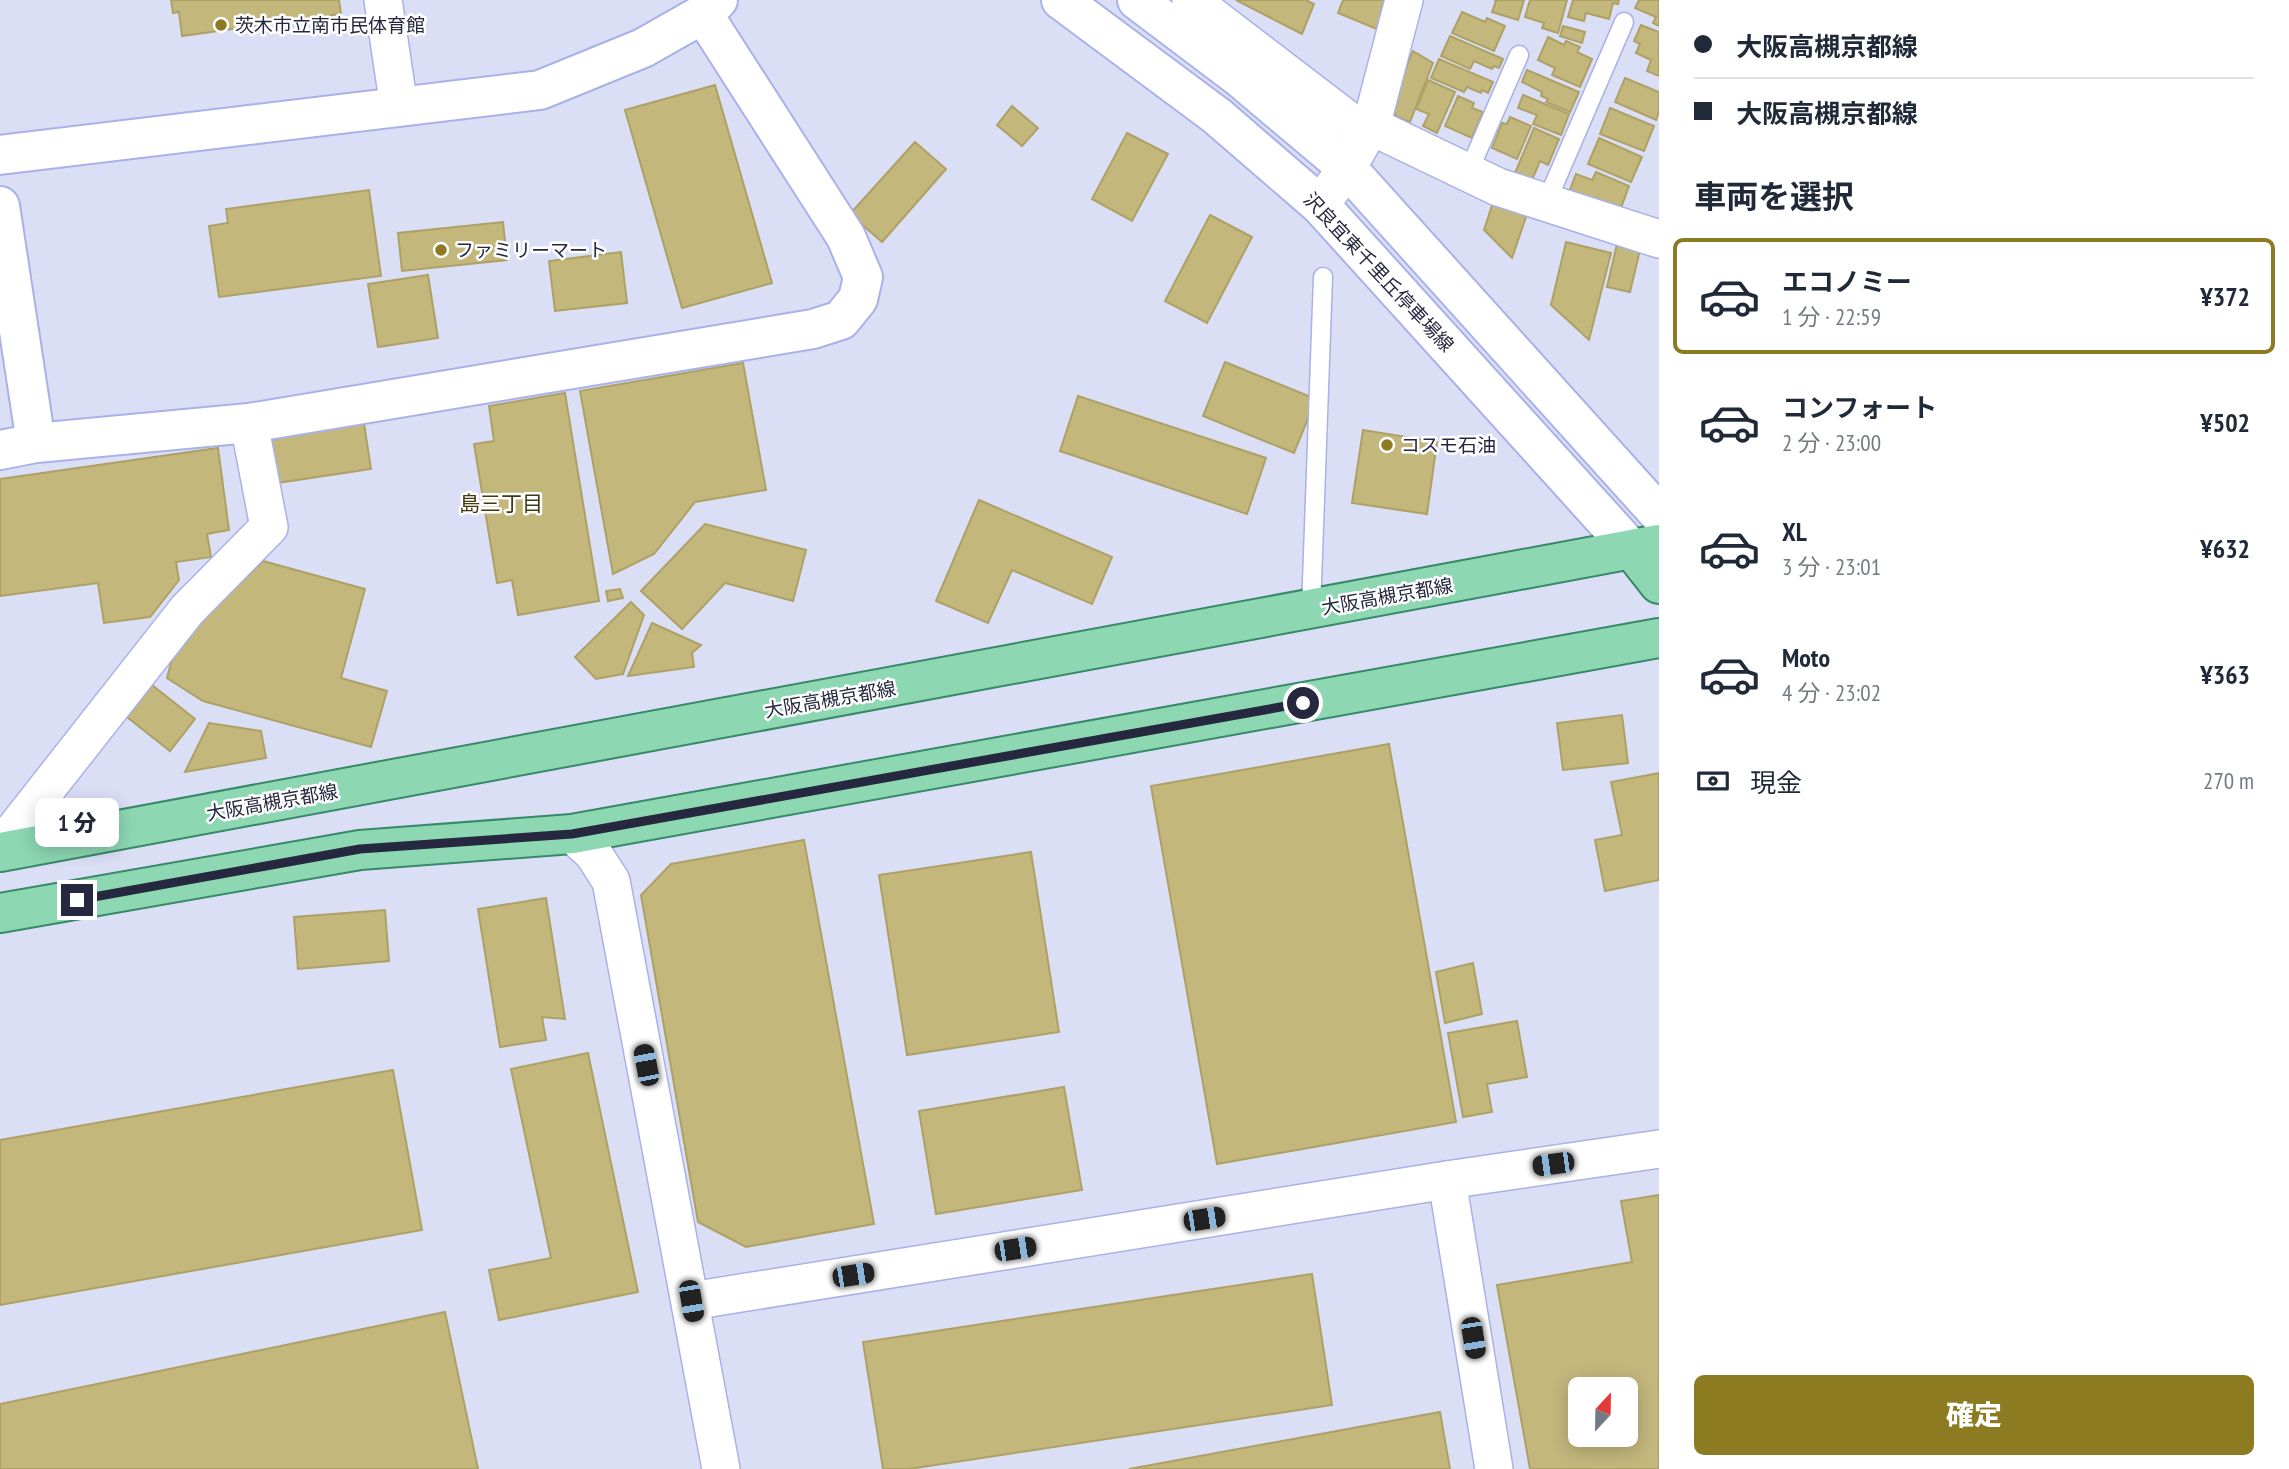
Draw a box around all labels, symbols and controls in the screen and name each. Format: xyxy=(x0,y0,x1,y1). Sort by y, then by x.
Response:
place label: 茨木市立南市民体育館 xyxy=(235,13,425,37)
marker: 茨木市立南市民体育館 xyxy=(213,17,229,33)
text: 大阪高槻京都線 xyxy=(1736,30,1918,63)
text: 大阪高槻京都線 xyxy=(1736,97,1918,130)
text: 車両を選択 xyxy=(1694,175,1854,217)
street label: 沢良宜東千里丘停車場線 xyxy=(1299,187,1459,357)
place label: ファミリーマート xyxy=(455,238,607,262)
marker: ファミリーマート xyxy=(433,242,449,258)
icon: car xyxy=(1698,265,1761,328)
text: エコノミー xyxy=(1782,265,1912,298)
text: ¥372 xyxy=(2200,280,2250,313)
text: 1 分 · 22:59 xyxy=(1782,302,1881,331)
icon: car xyxy=(1698,391,1761,454)
text: コンフォート xyxy=(1782,391,1937,424)
text: ¥502 xyxy=(2200,406,2250,439)
text: 2 分 · 23:00 xyxy=(1782,428,1881,457)
place label: コスモ石油 xyxy=(1401,433,1496,457)
marker: コスモ石油 xyxy=(1379,437,1395,453)
district label: 島三丁目 xyxy=(459,490,543,517)
text: XL xyxy=(1782,515,1807,548)
icon: car xyxy=(1698,517,1761,580)
text: ¥632 xyxy=(2200,532,2250,565)
text: 3 分 · 23:01 xyxy=(1782,552,1881,581)
street label: 大阪高槻京都線 xyxy=(1319,573,1455,619)
text: Moto xyxy=(1782,641,1830,674)
icon: car xyxy=(1698,643,1761,706)
text: ¥363 xyxy=(2200,658,2250,691)
street label: 大阪高槻京都線 xyxy=(762,676,898,722)
text: 4 分 · 23:02 xyxy=(1782,678,1881,707)
route start xyxy=(1287,687,1319,719)
icon: cash xyxy=(1694,762,1732,800)
text: 現金 xyxy=(1750,766,1802,799)
text: 270 m xyxy=(2203,766,2254,795)
street label: 大阪高槻京都線 xyxy=(204,779,340,825)
callout: 1 分 xyxy=(35,799,119,848)
text: 1 分 xyxy=(58,808,96,837)
route end xyxy=(61,884,93,916)
car xyxy=(632,1042,661,1088)
car xyxy=(1531,1151,1576,1177)
car xyxy=(1182,1205,1227,1233)
car xyxy=(993,1235,1038,1263)
car xyxy=(831,1261,876,1289)
car xyxy=(678,1278,705,1324)
car xyxy=(1460,1316,1487,1360)
button: 確定 xyxy=(1694,1375,2254,1455)
north arrow xyxy=(1568,1377,1638,1447)
map controls xyxy=(1568,1377,1638,1447)

